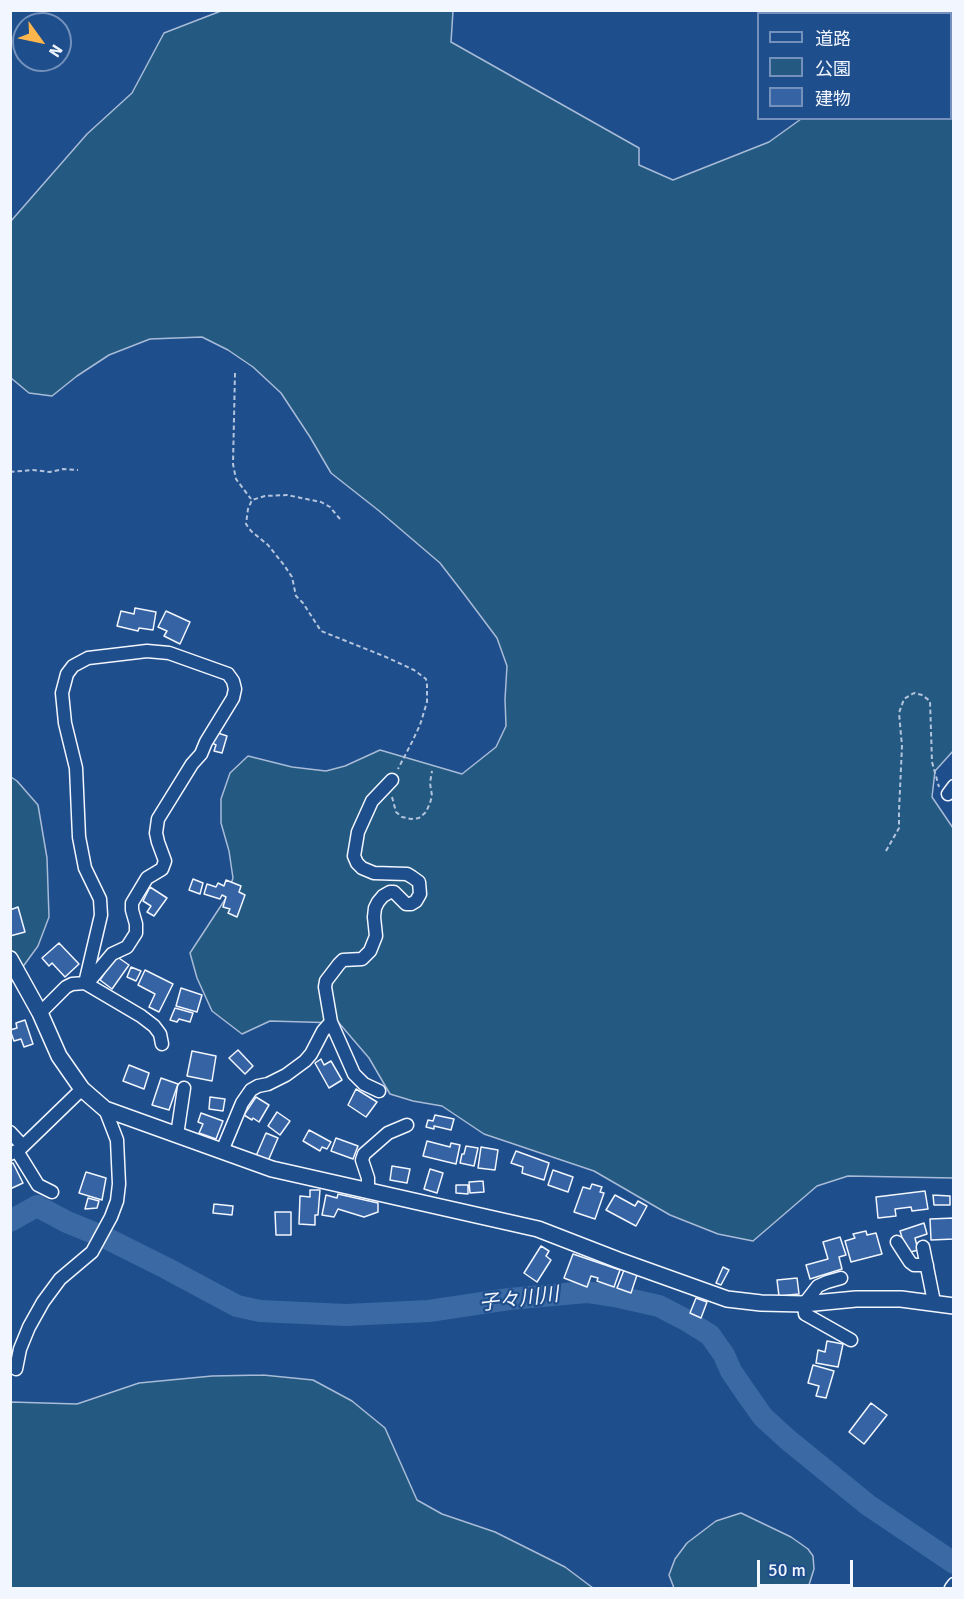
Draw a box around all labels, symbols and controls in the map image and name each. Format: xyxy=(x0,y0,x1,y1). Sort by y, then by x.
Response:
north arrow xyxy=(12,12,72,72)
legend xyxy=(757,12,952,120)
text: 道路 xyxy=(815,28,851,50)
text: N xyxy=(44,41,67,61)
text: 公園 xyxy=(815,58,851,80)
text: 建物 xyxy=(815,88,851,110)
water label: 子々川川 xyxy=(478,1283,560,1317)
scale bar xyxy=(760,1548,856,1586)
text: 50 m xyxy=(768,1559,806,1581)

